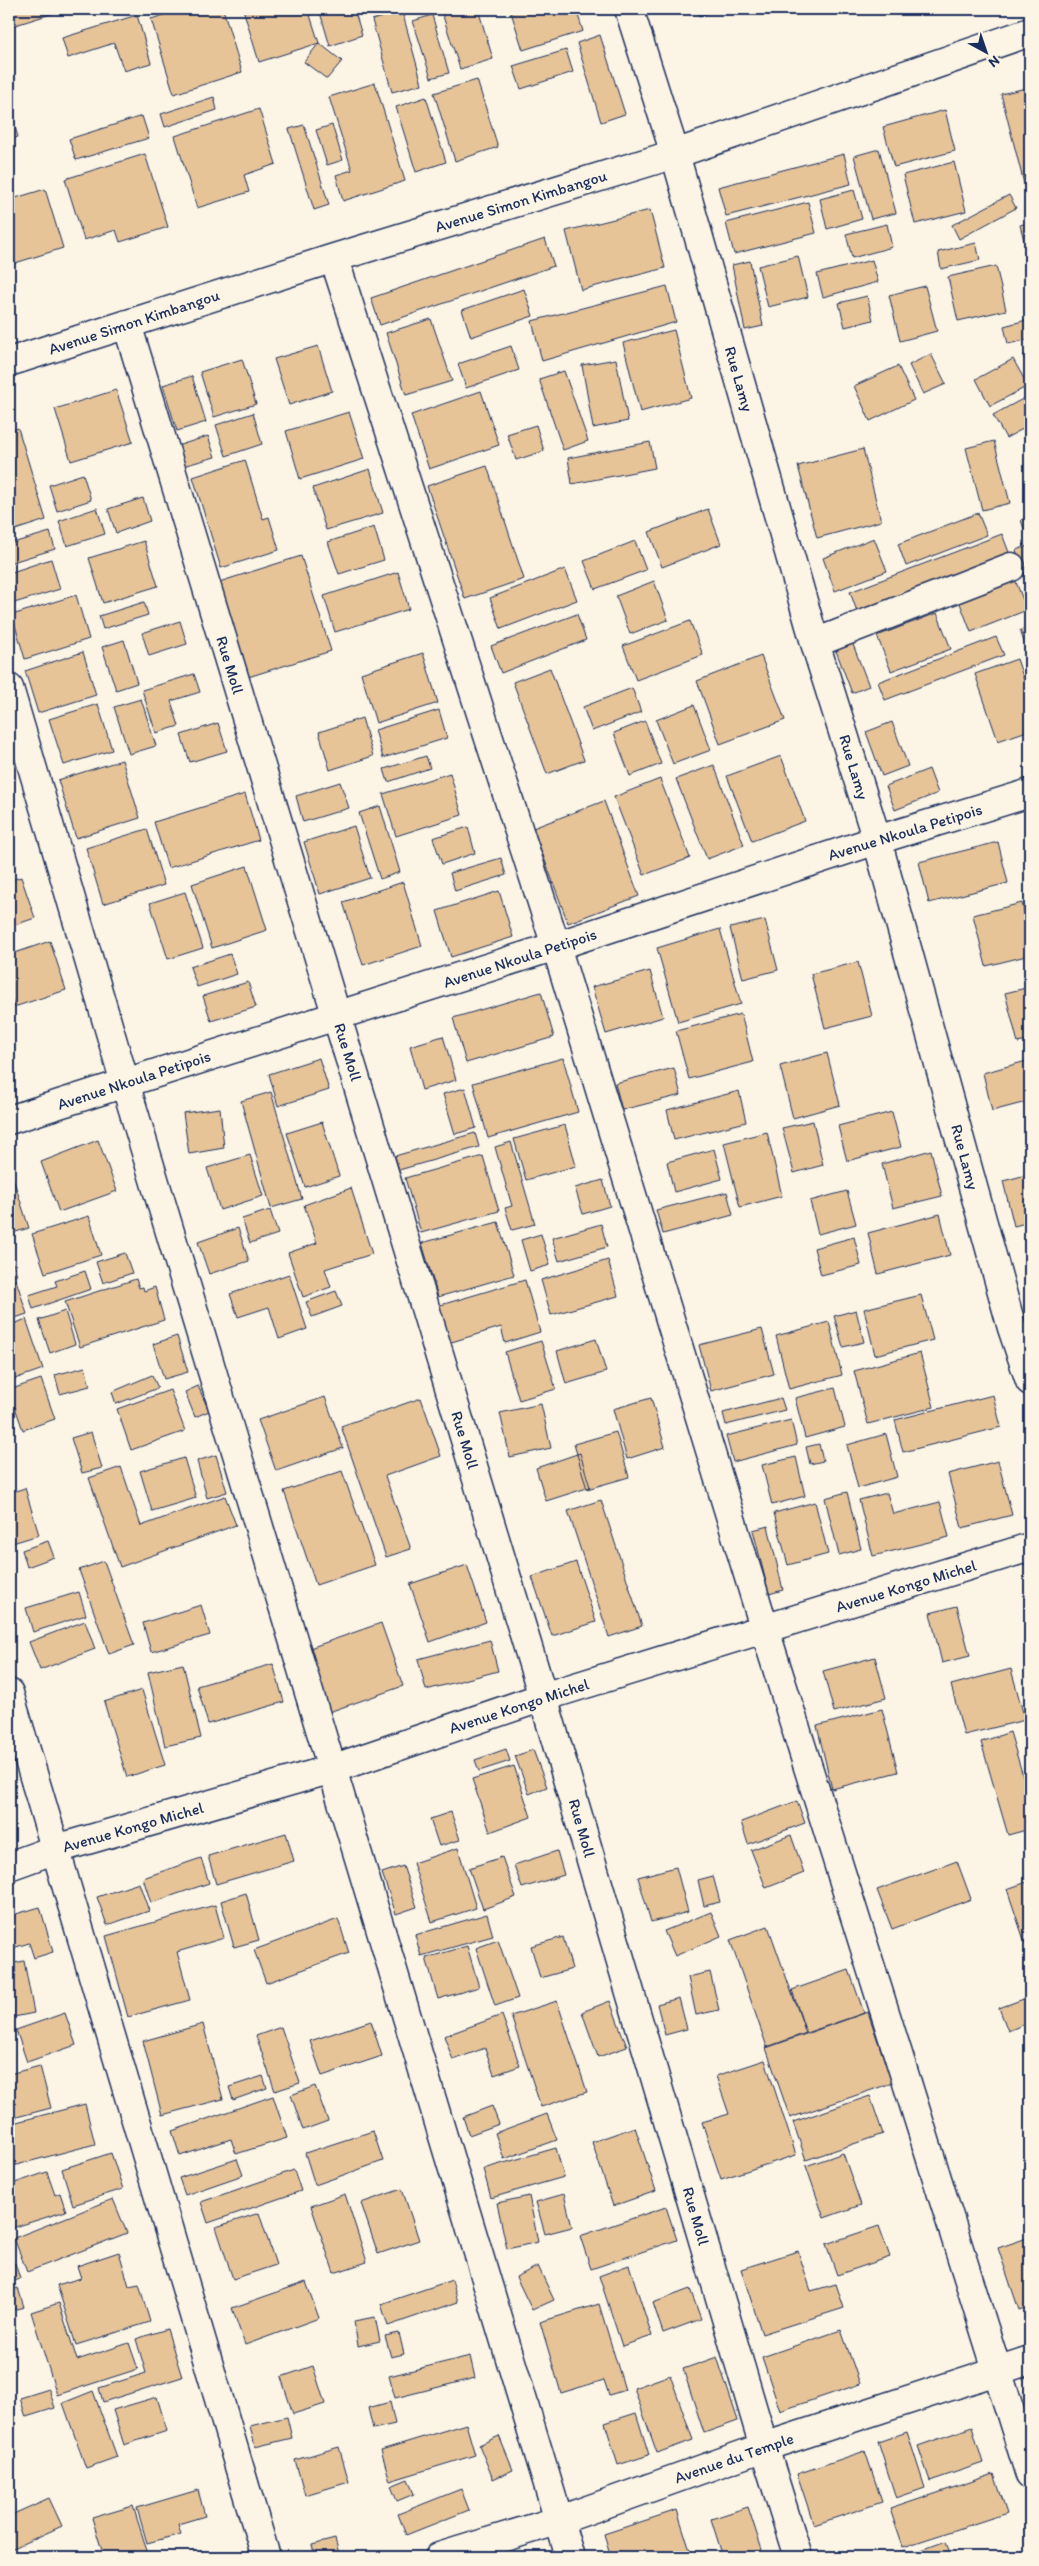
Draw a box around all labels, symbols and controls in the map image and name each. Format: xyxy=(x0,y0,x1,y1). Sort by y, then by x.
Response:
north arrow xyxy=(962,28,1012,78)
text: N xyxy=(985,52,1003,71)
street label: Avenue Simon Kimbangou xyxy=(433,166,609,236)
street label: Avenue Simon Kimbangou xyxy=(46,285,222,359)
street label: Rue Lamy xyxy=(721,344,758,414)
street label: Rue Moll xyxy=(212,634,248,697)
street label: Rue Lamy xyxy=(835,732,873,802)
street label: Avenue Nkoula Petipois xyxy=(826,799,984,865)
street label: Avenue Nkoula Petipois xyxy=(441,924,599,992)
street label: Rue Moll xyxy=(330,1021,366,1084)
street label: Avenue Nkoula Petipois xyxy=(55,1046,213,1114)
street label: Rue Lamy xyxy=(947,1122,983,1192)
street label: Rue Moll xyxy=(447,1409,483,1472)
street label: Avenue Kongo Michel xyxy=(833,1555,979,1616)
street label: Avenue Kongo Michel xyxy=(447,1674,592,1738)
street label: Rue Moll xyxy=(565,1797,600,1860)
street label: Avenue Kongo Michel xyxy=(60,1798,206,1856)
street label: Rue Moll xyxy=(679,2185,714,2248)
street label: Avenue du Temple xyxy=(672,2429,796,2487)

